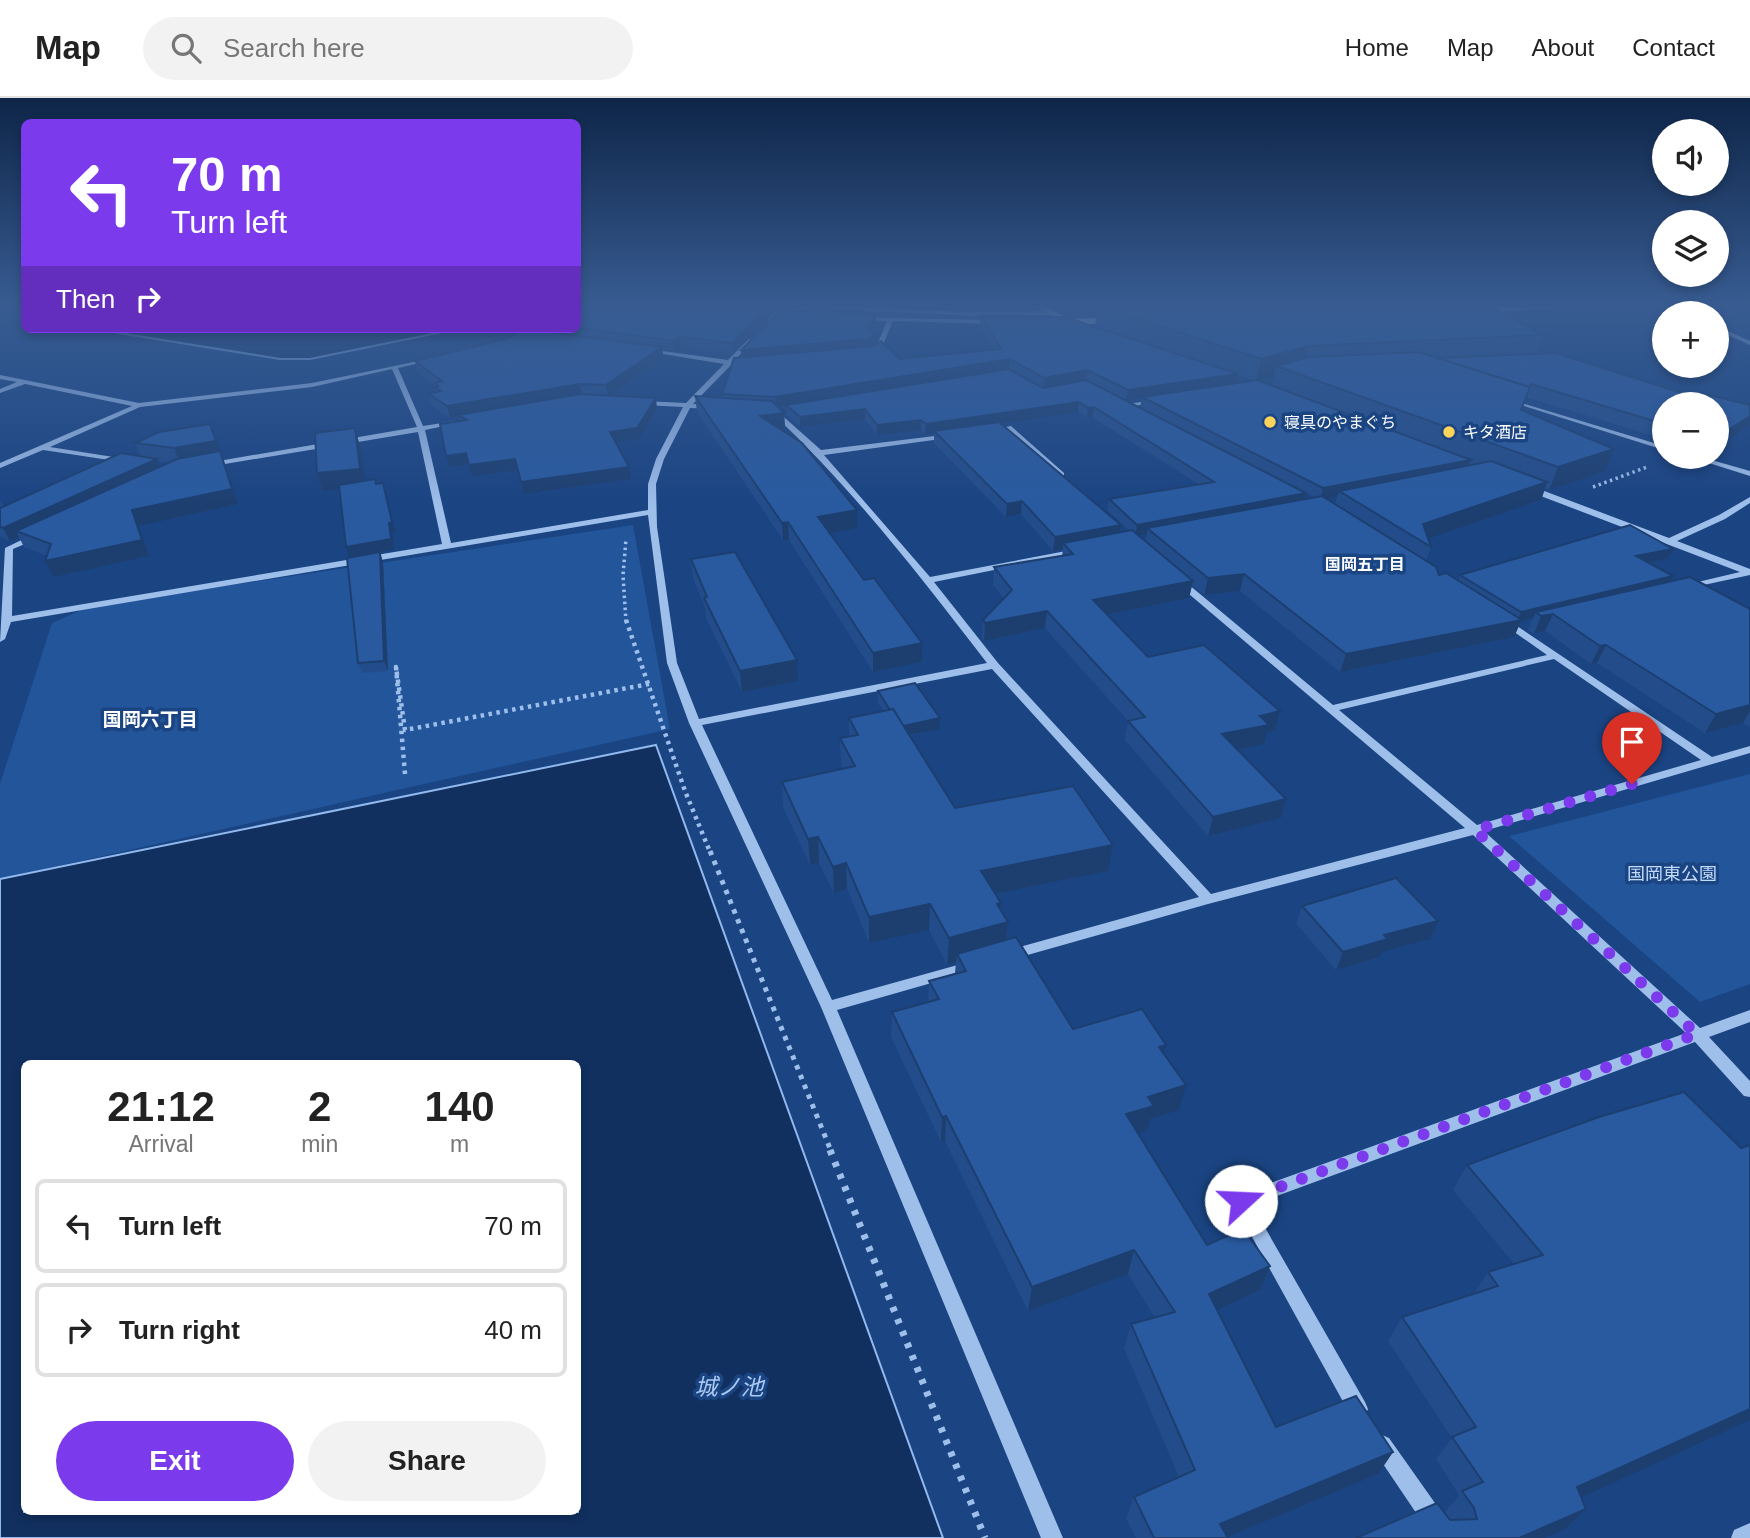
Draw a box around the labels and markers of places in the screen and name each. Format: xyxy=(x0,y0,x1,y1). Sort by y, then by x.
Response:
marker: 寝具のやまぐち xyxy=(1262,414,1278,430)
place label: 寝具のやまぐち xyxy=(1284,414,1396,431)
marker: キタ酒店 xyxy=(1441,424,1457,440)
place label: キタ酒店 xyxy=(1463,424,1527,441)
pin xyxy=(1602,712,1662,784)

